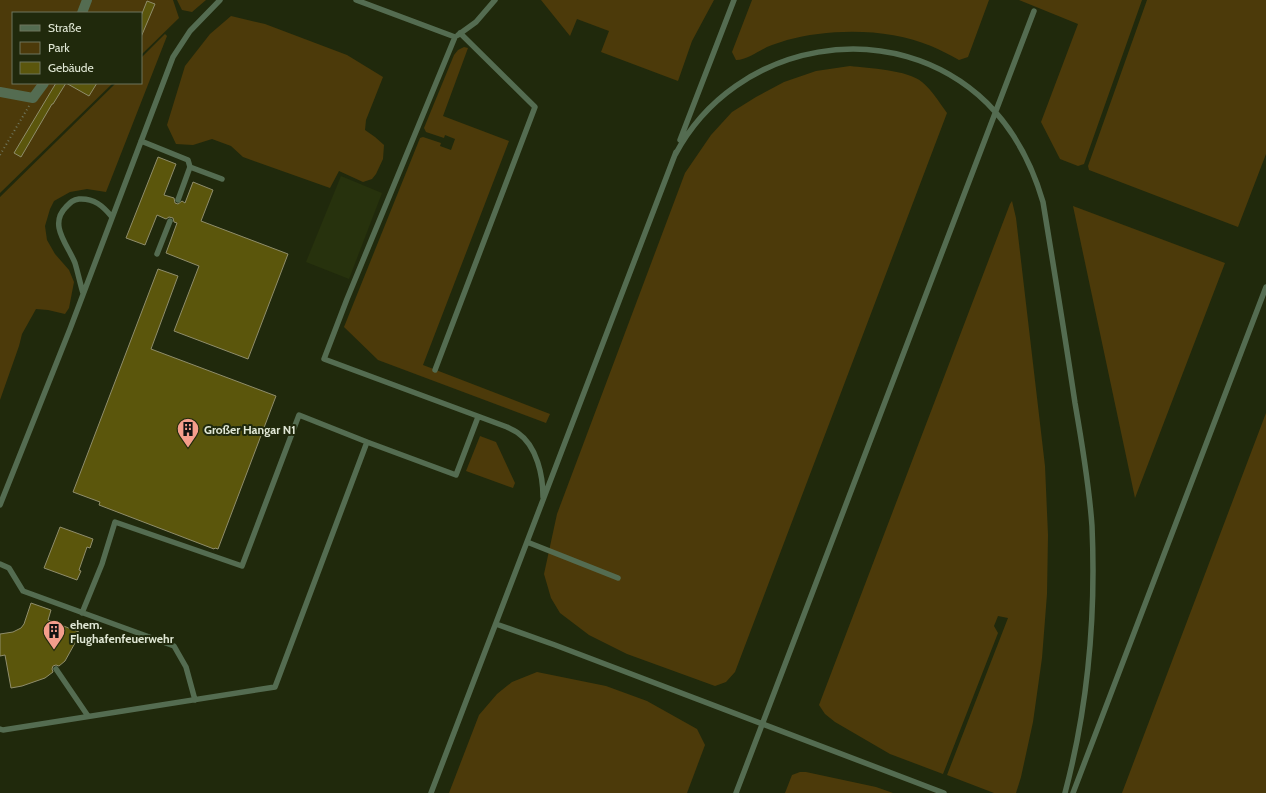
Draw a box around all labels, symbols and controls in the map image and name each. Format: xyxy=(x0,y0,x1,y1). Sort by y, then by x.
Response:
legend xyxy=(12,12,142,84)
text: Straße xyxy=(48,20,81,35)
text: Park xyxy=(48,40,70,55)
text: Gebäude xyxy=(48,60,94,75)
building icon: Großer Hangar N1 xyxy=(175,416,201,449)
place label: Großer Hangar N1 xyxy=(204,422,296,437)
place label: ehem. Flughafenfeuerwehr xyxy=(70,617,174,646)
building icon: ehem. Flughafenfeuerwehr xyxy=(41,618,67,651)

